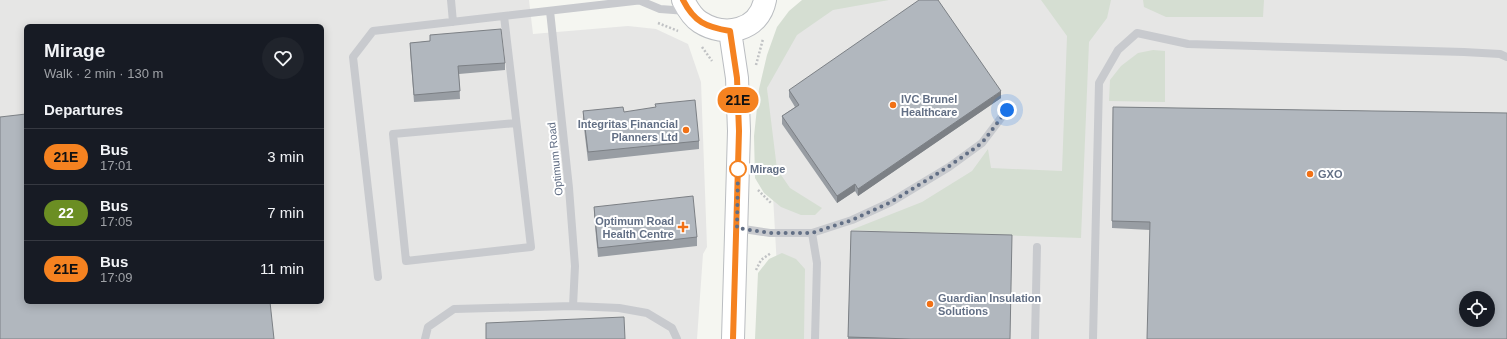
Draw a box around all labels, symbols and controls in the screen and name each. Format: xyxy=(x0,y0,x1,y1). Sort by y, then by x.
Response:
button: heart xyxy=(262,37,304,79)
text: Mirage xyxy=(44,40,105,61)
text: Walk · 2 min · 130 m xyxy=(44,66,163,81)
line badge: 21E xyxy=(715,87,761,113)
text: 21E xyxy=(726,92,750,108)
place label: IVC Brunel Healthcare xyxy=(901,93,957,118)
marker: IVC Brunel Healthcare xyxy=(888,100,898,110)
your location xyxy=(997,100,1017,120)
text: Departures xyxy=(44,101,123,118)
place label: Integritas Financial Planners Ltd xyxy=(578,118,678,143)
street label: Optimum Road xyxy=(545,122,565,196)
marker: Integritas Financial Planners Ltd xyxy=(681,125,691,135)
text: Bus xyxy=(100,141,128,158)
text: 3 min xyxy=(267,148,304,165)
text: 21E xyxy=(54,149,78,165)
text: 17:01 xyxy=(100,158,133,173)
marker: Mirage xyxy=(729,160,747,178)
place label: Mirage xyxy=(750,163,785,175)
place label: GXO xyxy=(1318,168,1343,180)
marker: GXO xyxy=(1305,169,1315,179)
text: Bus xyxy=(100,197,128,214)
text: 7 min xyxy=(267,204,304,221)
text: 22 xyxy=(58,205,74,221)
text: 17:05 xyxy=(100,214,133,229)
place label: Optimum Road Health Centre xyxy=(595,215,674,240)
marker: Optimum Road Health Centre xyxy=(677,221,689,233)
text: Bus xyxy=(100,253,128,270)
text: 11 min xyxy=(260,260,304,277)
text: 21E xyxy=(54,261,78,277)
text: 17:09 xyxy=(100,270,133,285)
map controls xyxy=(1459,291,1495,327)
button: locate xyxy=(1459,291,1495,327)
place label: Guardian Insulation Solutions xyxy=(938,292,1042,317)
marker: Guardian Insulation Solutions xyxy=(925,299,935,309)

